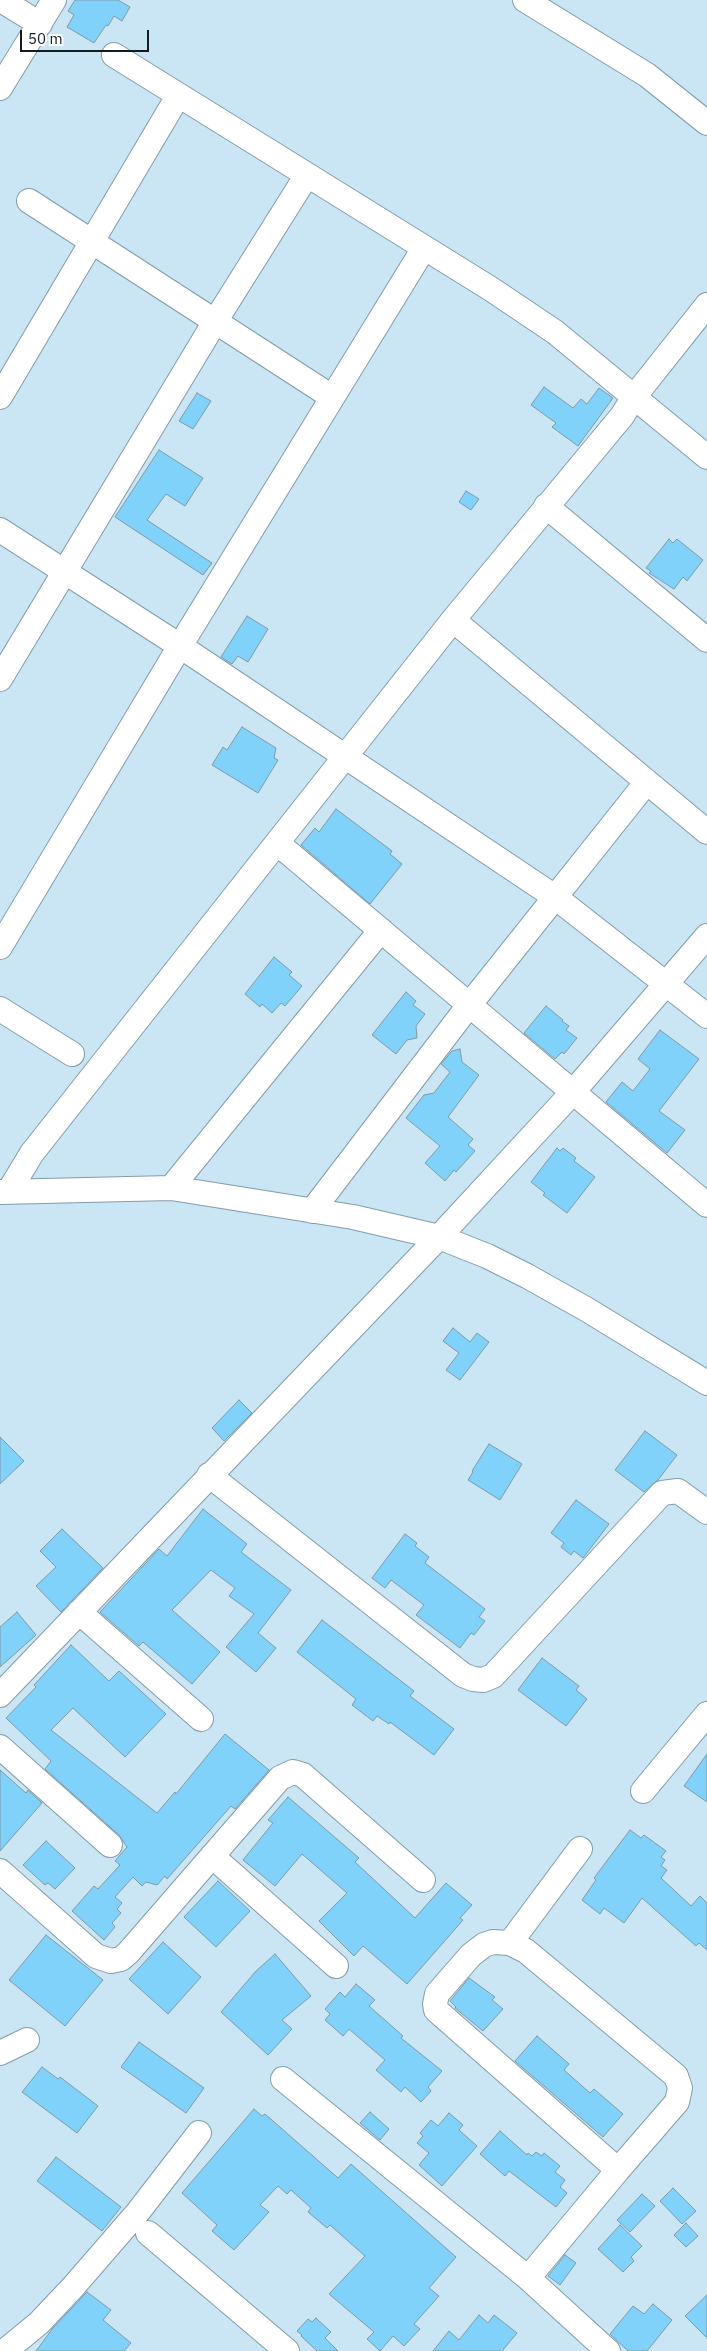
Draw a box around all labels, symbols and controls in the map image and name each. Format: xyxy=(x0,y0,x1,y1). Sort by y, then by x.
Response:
scale bar xyxy=(22,20,151,52)
text: 50 m xyxy=(28,29,63,48)

